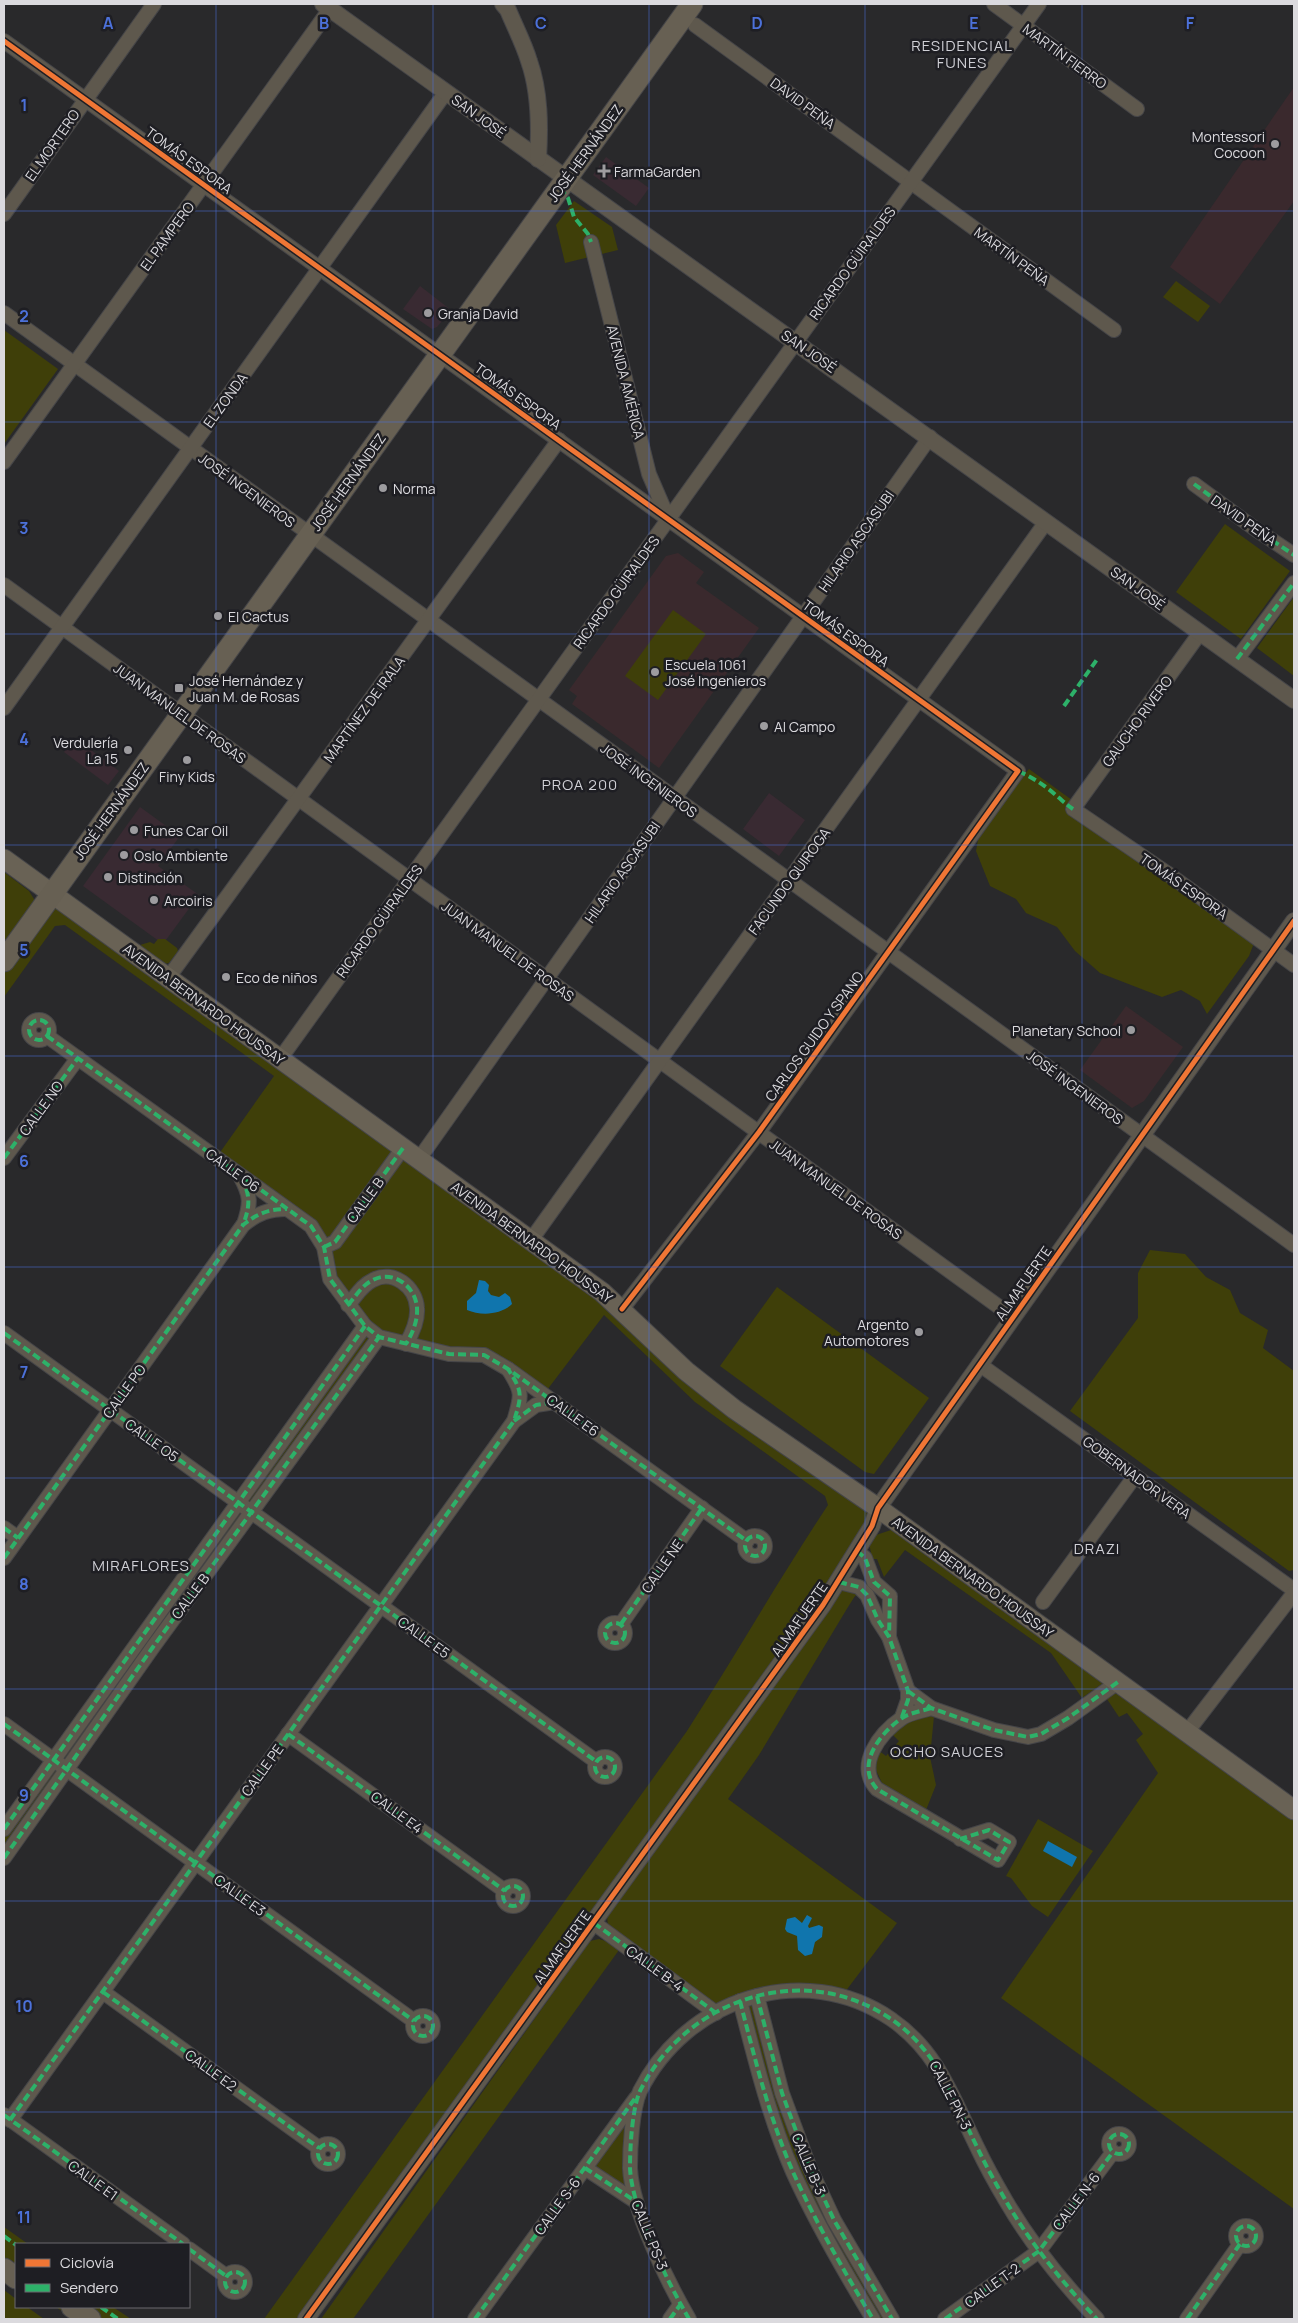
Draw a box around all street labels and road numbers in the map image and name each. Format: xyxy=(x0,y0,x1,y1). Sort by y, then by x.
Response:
street label: MARTÍN FIERRO xyxy=(1019,19,1111,93)
street label: DAVID PEÑA xyxy=(767,73,839,133)
street label: SAN JOSÉ xyxy=(448,90,510,142)
street label: JOSÉ HERNÁNDEZ xyxy=(543,100,627,206)
street label: EL MORTERO xyxy=(20,105,84,185)
street label: TOMÁS ESPORA xyxy=(142,122,236,198)
street label: EL PAMPERO xyxy=(136,198,198,274)
street label: RICARDO GÜIRALDES xyxy=(805,202,900,323)
street label: MARTÍN PEÑA xyxy=(971,222,1053,290)
street label: AVENIDA AMÉRICA xyxy=(603,323,649,441)
street label: SAN JOSÉ xyxy=(778,325,840,377)
street label: TOMÁS ESPORA xyxy=(471,358,565,434)
street label: EL ZONDA xyxy=(199,369,251,431)
street label: JOSÉ HERNÁNDEZ xyxy=(306,429,390,535)
street label: JOSÉ INGENIEROS xyxy=(195,448,299,532)
street label: HILARIO ASCASUBI xyxy=(814,487,898,595)
street label: DAVID PEÑA xyxy=(1207,490,1281,550)
street label: RICARDO GÜIRALDES xyxy=(569,531,664,652)
street label: SAN JOSÉ xyxy=(1107,562,1169,614)
street label: TOMÁS ESPORA xyxy=(799,595,893,671)
street label: MARTÍNEZ DE IRALA xyxy=(319,652,409,766)
street label: JUAN MANUEL DE ROSAS xyxy=(110,658,250,768)
street label: GAUCHO RIVERO xyxy=(1098,672,1176,770)
street label: JOSÉ INGENIEROS xyxy=(597,738,701,822)
street label: JOSÉ HERNÁNDEZ xyxy=(69,758,153,864)
street label: HILARIO ASCASUBI xyxy=(580,818,664,926)
street label: FACUNDO QUIROGA xyxy=(744,824,834,938)
street label: TOMÁS ESPORA xyxy=(1136,849,1232,923)
street label: RICARDO GÜIRALDES xyxy=(332,860,427,981)
street label: JUAN MANUEL DE ROSAS xyxy=(438,896,578,1006)
street label: AVENIDA BERNARDO HOUSSAY xyxy=(119,939,289,1069)
street label: CARLOS GUIDO Y SPANO xyxy=(760,967,868,1105)
street label: JOSÉ INGENIEROS xyxy=(1023,1045,1127,1129)
street label: CALLE NO xyxy=(15,1077,67,1139)
street label: JUAN MANUEL DE ROSAS xyxy=(766,1134,906,1244)
street label: CALLE O6 xyxy=(202,1144,264,1196)
street label: CALLE B xyxy=(342,1173,388,1227)
street label: AVENIDA BERNARDO HOUSSAY xyxy=(447,1177,617,1307)
street label: ALMAFUERTE xyxy=(990,1242,1056,1324)
street label: CALLE PO xyxy=(98,1360,150,1422)
street label: CALLE E6 xyxy=(543,1390,603,1440)
street label: CALLE O5 xyxy=(121,1414,183,1466)
street label: GOBERNADOR VERA xyxy=(1079,1431,1195,1523)
street label: AVENIDA BERNARDO HOUSSAY xyxy=(888,1512,1058,1642)
street label: CALLE NE xyxy=(637,1535,687,1597)
street label: CALLE B xyxy=(167,1569,214,1623)
street label: ALMAFUERTE xyxy=(766,1578,832,1660)
street label: CALLE E5 xyxy=(394,1612,454,1662)
street label: CALLE PE xyxy=(237,1740,287,1800)
street label: CALLE E4 xyxy=(367,1787,427,1837)
street label: CALLE E3 xyxy=(210,1870,270,1920)
street label: ALMAFUERTE xyxy=(529,1906,595,1988)
street label: CALLE B-4 xyxy=(622,1941,688,1995)
street label: CALLE E2 xyxy=(181,2045,241,2095)
street label: CALLE PN-3 xyxy=(926,2057,976,2133)
street label: CALLE B-3 xyxy=(787,2130,831,2198)
street label: CALLE E1 xyxy=(64,2156,122,2204)
street label: CALLE N-6 xyxy=(1048,2168,1104,2234)
street label: CALLE S-6 xyxy=(530,2173,584,2239)
street label: CALLE PS-3 xyxy=(627,2197,673,2273)
street label: CALLE T-2 xyxy=(960,2258,1024,2312)

